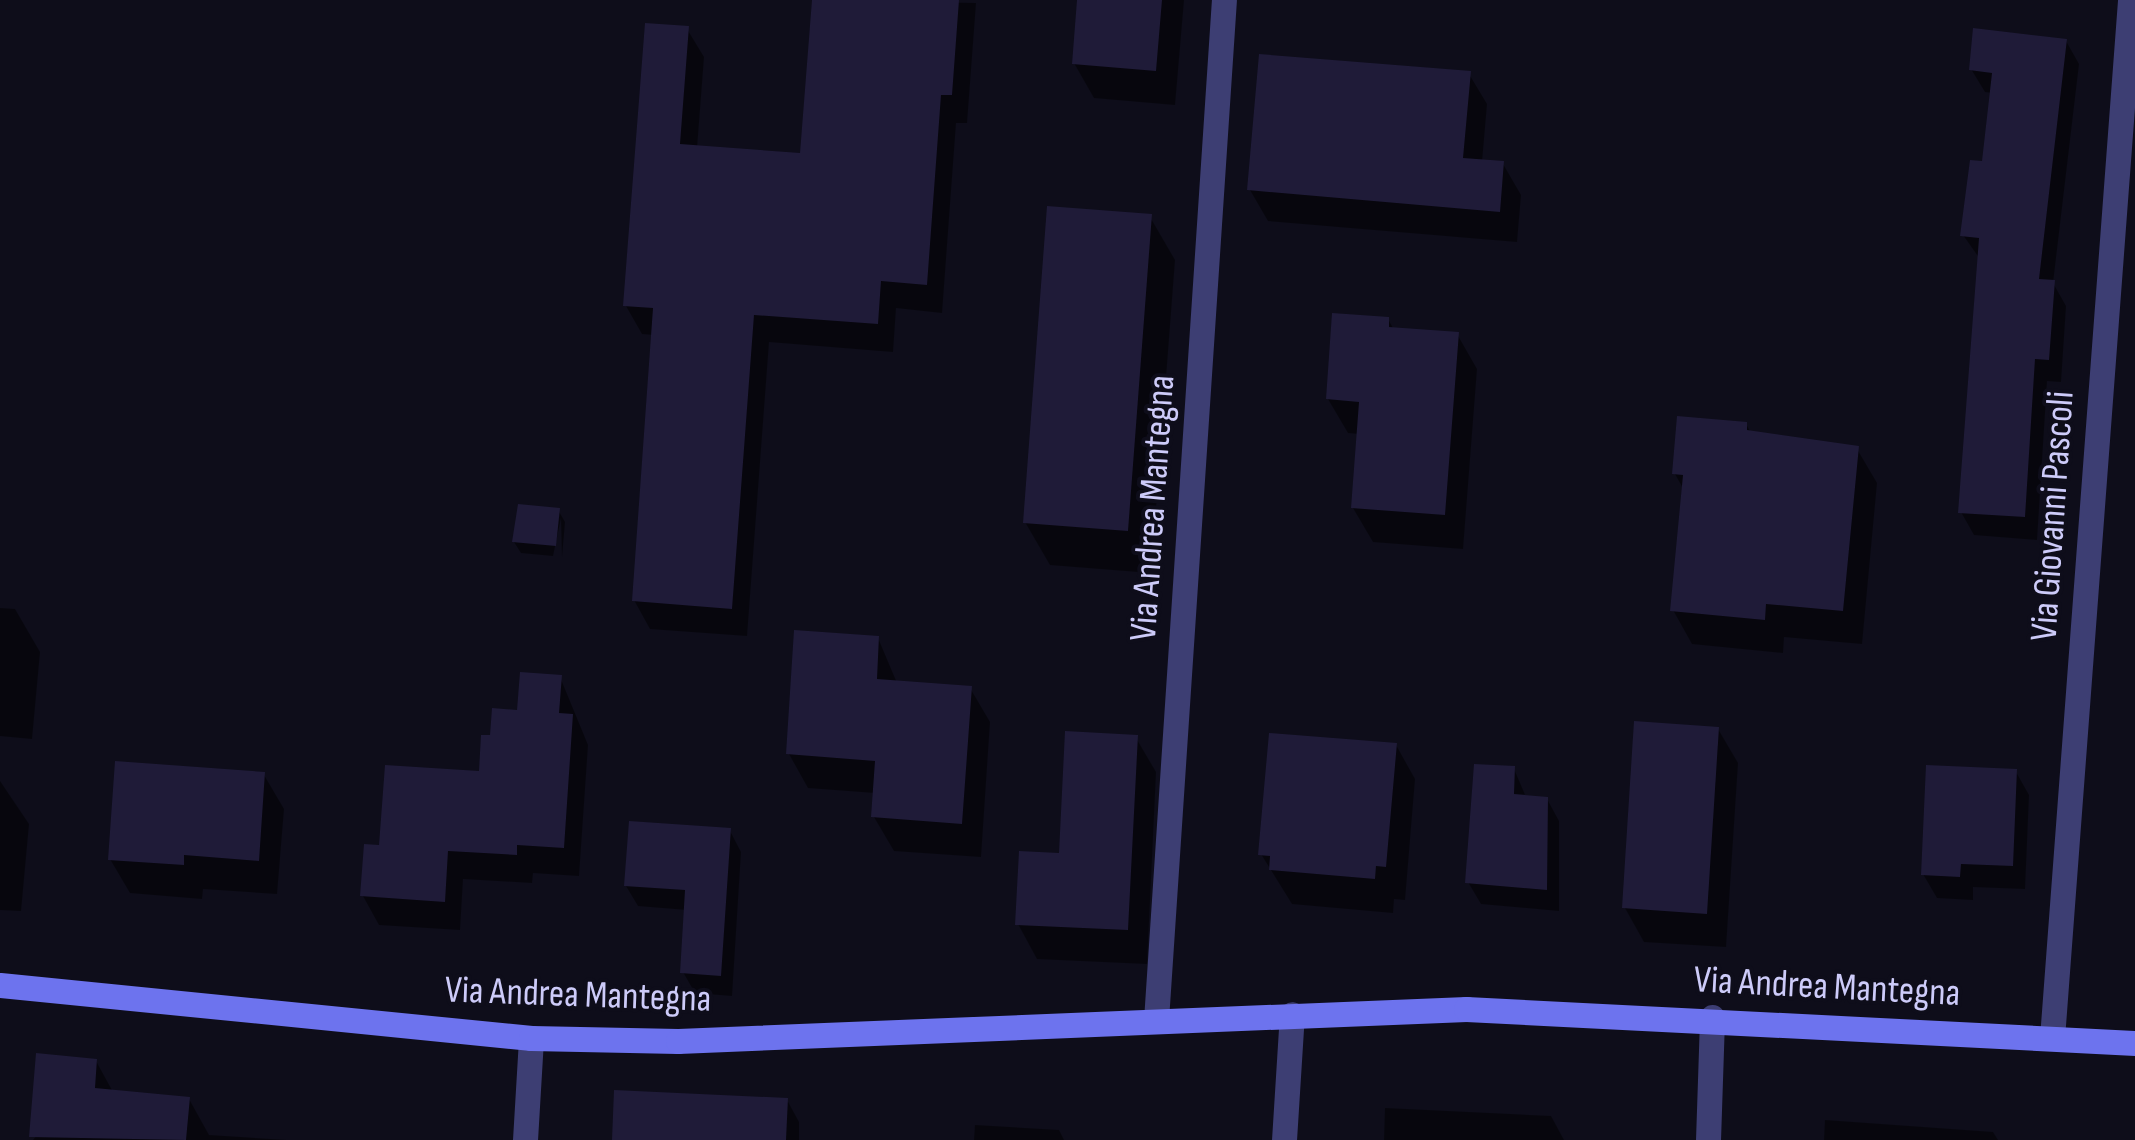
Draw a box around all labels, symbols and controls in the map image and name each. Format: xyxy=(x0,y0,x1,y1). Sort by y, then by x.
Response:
street label: Via Andrea Mantegna xyxy=(1121,373,1185,643)
street label: Via Giovanni Pascoli xyxy=(2022,390,2084,642)
street label: Via Andrea Mantegna xyxy=(1693,957,1961,1017)
street label: Via Andrea Mantegna xyxy=(444,968,712,1022)

